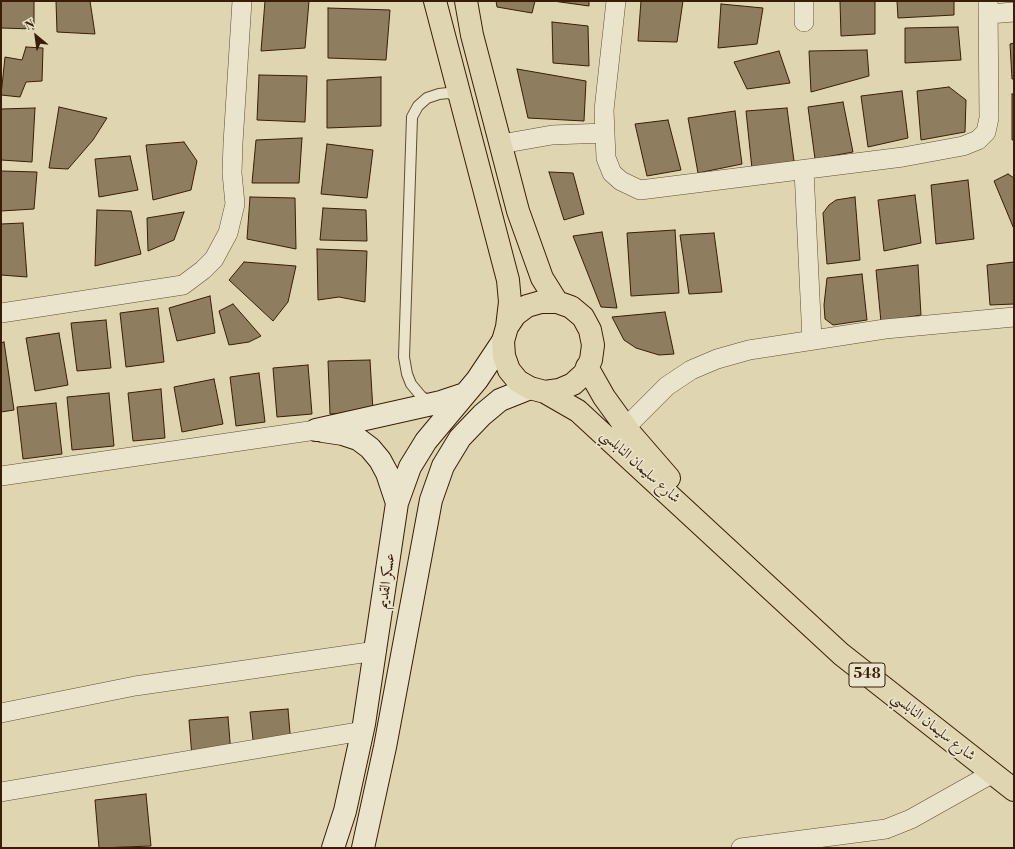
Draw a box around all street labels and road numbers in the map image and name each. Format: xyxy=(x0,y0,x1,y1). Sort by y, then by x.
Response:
street label: شارع سليمان النابلسي xyxy=(596,426,684,508)
street label: عسكر القديم xyxy=(374,552,400,610)
road number: 548 xyxy=(849,663,885,687)
street label: شارع سليمان النابلسي xyxy=(887,689,979,765)

